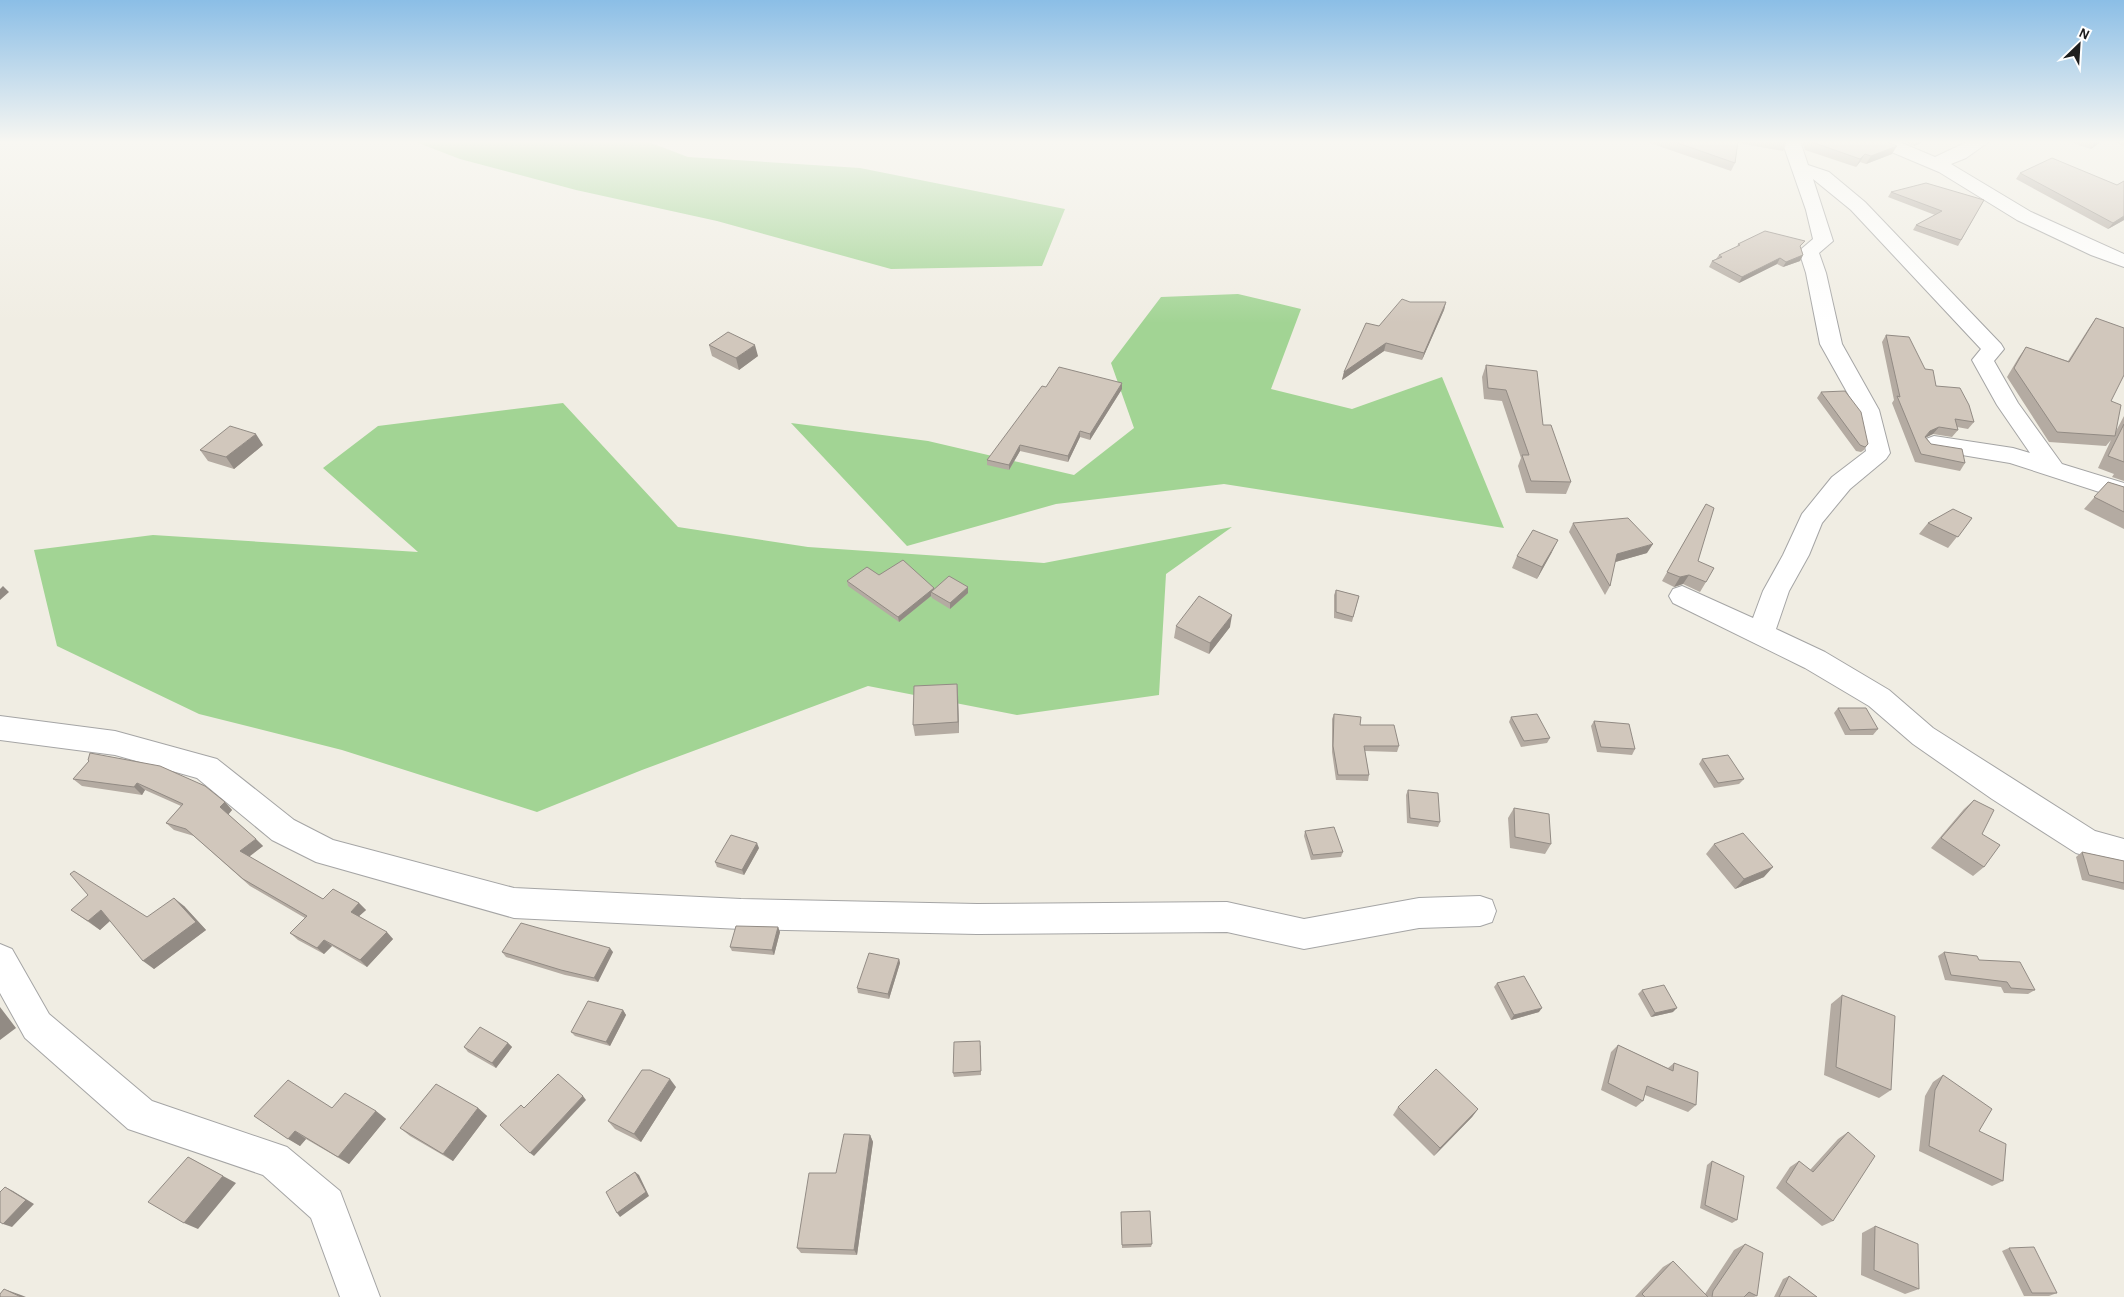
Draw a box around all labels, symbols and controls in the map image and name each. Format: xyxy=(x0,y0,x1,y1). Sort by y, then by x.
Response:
north arrow xyxy=(2054,20,2104,70)
text: N xyxy=(2077,26,2091,43)

